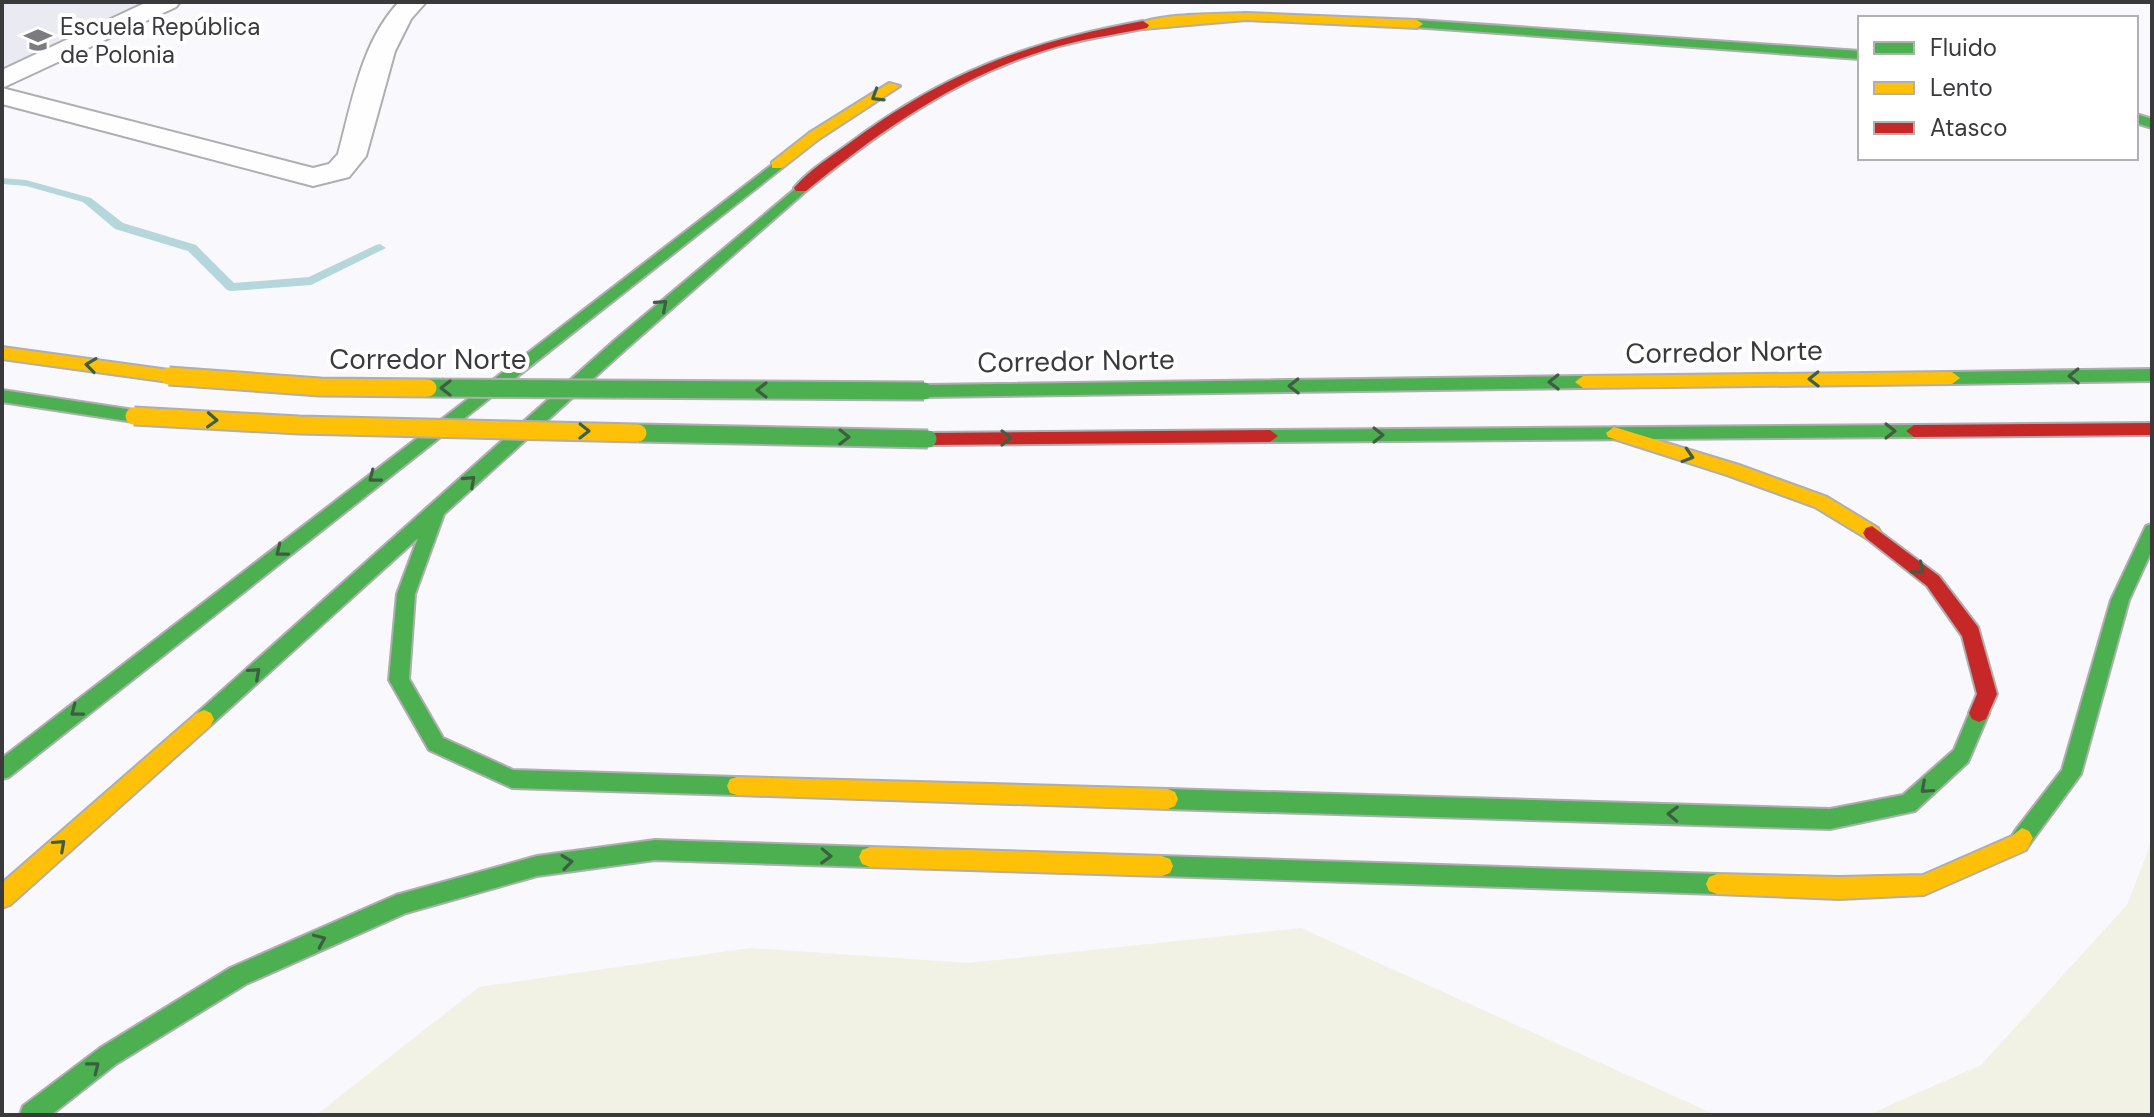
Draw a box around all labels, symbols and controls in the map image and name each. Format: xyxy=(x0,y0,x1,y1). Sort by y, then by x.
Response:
place label: Escuela República de Polonia xyxy=(60,11,260,70)
legend xyxy=(1858,16,2138,160)
school or university icon: Escuela República de Polonia xyxy=(23,25,53,55)
text: Fluido xyxy=(1930,32,1997,63)
text: Lento xyxy=(1930,72,1993,103)
one-way arrow xyxy=(871,86,886,101)
text: Atasco xyxy=(1930,112,2007,143)
one-way arrow xyxy=(652,301,667,315)
street label: Corredor Norte xyxy=(1625,332,1823,372)
street label: Corredor Norte xyxy=(329,341,527,378)
street label: Corredor Norte xyxy=(977,341,1175,381)
one-way arrow xyxy=(85,357,98,374)
one-way arrow xyxy=(2067,367,2080,384)
one-way arrow xyxy=(1807,370,1820,388)
one-way arrow xyxy=(1547,373,1560,391)
one-way arrow xyxy=(1287,377,1300,395)
one-way arrow xyxy=(439,379,452,397)
one-way arrow xyxy=(755,381,768,398)
one-way arrow xyxy=(206,412,219,429)
one-way arrow xyxy=(1884,422,1897,440)
one-way arrow xyxy=(578,423,591,440)
one-way arrow xyxy=(1372,426,1385,444)
one-way arrow xyxy=(838,428,851,446)
one-way arrow xyxy=(1000,429,1013,447)
one-way arrow xyxy=(1681,447,1695,463)
one-way arrow xyxy=(369,467,383,482)
one-way arrow xyxy=(461,476,475,491)
one-way arrow xyxy=(275,541,290,555)
one-way arrow xyxy=(1910,559,1924,574)
one-way arrow xyxy=(246,668,261,682)
one-way arrow xyxy=(70,702,85,716)
one-way arrow xyxy=(1920,778,1935,792)
one-way arrow xyxy=(1666,806,1679,823)
one-way arrow xyxy=(51,840,66,855)
one-way arrow xyxy=(820,847,833,864)
one-way arrow xyxy=(560,854,574,871)
one-way arrow xyxy=(312,933,326,949)
one-way arrow xyxy=(85,1063,100,1077)

